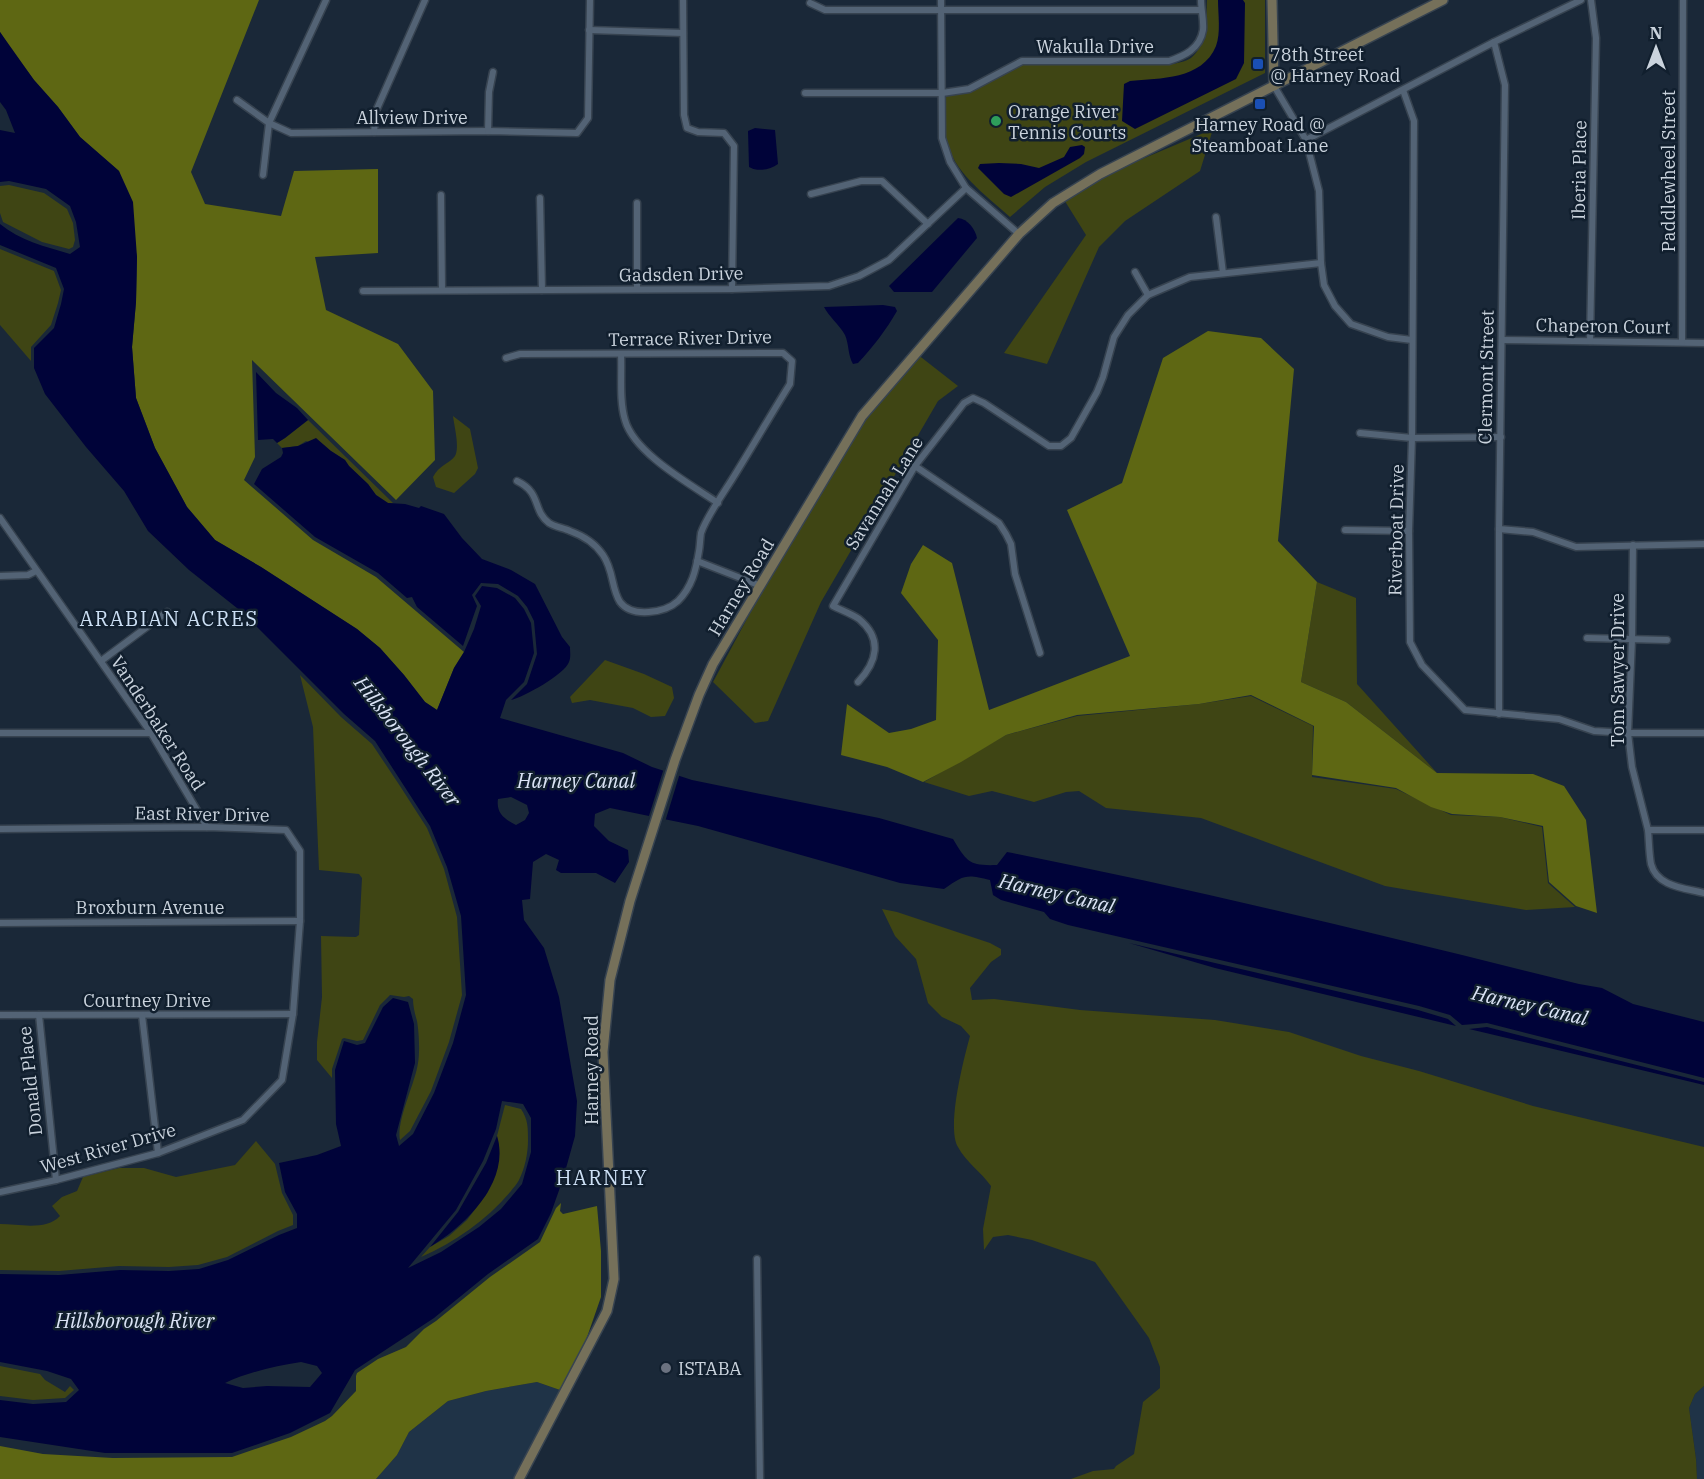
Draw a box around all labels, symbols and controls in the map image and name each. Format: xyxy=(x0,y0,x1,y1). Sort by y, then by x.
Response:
north arrow xyxy=(1626,18,1686,78)
text: N xyxy=(1650,23,1662,43)
street label: Wakulla Drive xyxy=(1036,35,1154,58)
place label: 78th Street @ Harney Road xyxy=(1270,43,1401,87)
marker: 78th Street @ Harney Road xyxy=(1251,57,1265,71)
street label: Paddlewheel Street xyxy=(1657,90,1680,252)
marker: Harney Road @ Steamboat Lane xyxy=(1253,97,1267,111)
place label: Orange River Tennis Courts xyxy=(1008,100,1126,144)
street label: Allview Drive xyxy=(356,106,468,129)
place label: Harney Road @ Steamboat Lane xyxy=(1192,113,1328,157)
marker: Orange River Tennis Courts xyxy=(989,114,1003,128)
street label: Iberia Place xyxy=(1567,120,1591,220)
street label: Gadsden Drive xyxy=(619,261,743,287)
street label: Clermont Street xyxy=(1473,310,1499,444)
street label: Chaperon Court xyxy=(1535,313,1671,339)
street label: Terrace River Drive xyxy=(608,325,772,351)
street label: Savannah Lane xyxy=(840,432,928,554)
street label: Riverboat Drive xyxy=(1383,464,1409,596)
street label: Harney Road xyxy=(703,534,779,640)
street label: Tom Sawyer Drive xyxy=(1606,593,1629,747)
district label: ARABIAN ACRES xyxy=(79,605,259,632)
street label: Vanderbaker Road xyxy=(106,651,210,795)
water label: Hillsborough River xyxy=(348,669,468,813)
water label: Harney Canal xyxy=(516,767,635,794)
street label: East River Drive xyxy=(134,801,270,827)
water label: Harney Canal xyxy=(996,866,1118,920)
street label: Broxburn Avenue xyxy=(76,896,224,919)
water label: Harney Canal xyxy=(1469,978,1591,1032)
street label: Courtney Drive xyxy=(83,989,211,1012)
street label: Harney Road xyxy=(580,1015,603,1125)
street label: Donald Place xyxy=(13,1025,47,1137)
street label: West River Drive xyxy=(38,1118,178,1178)
district label: HARNEY xyxy=(556,1164,648,1191)
water label: Hillsborough River xyxy=(55,1307,216,1334)
place label: ISTABA xyxy=(678,1357,742,1380)
marker: ISTABA xyxy=(659,1361,673,1375)

